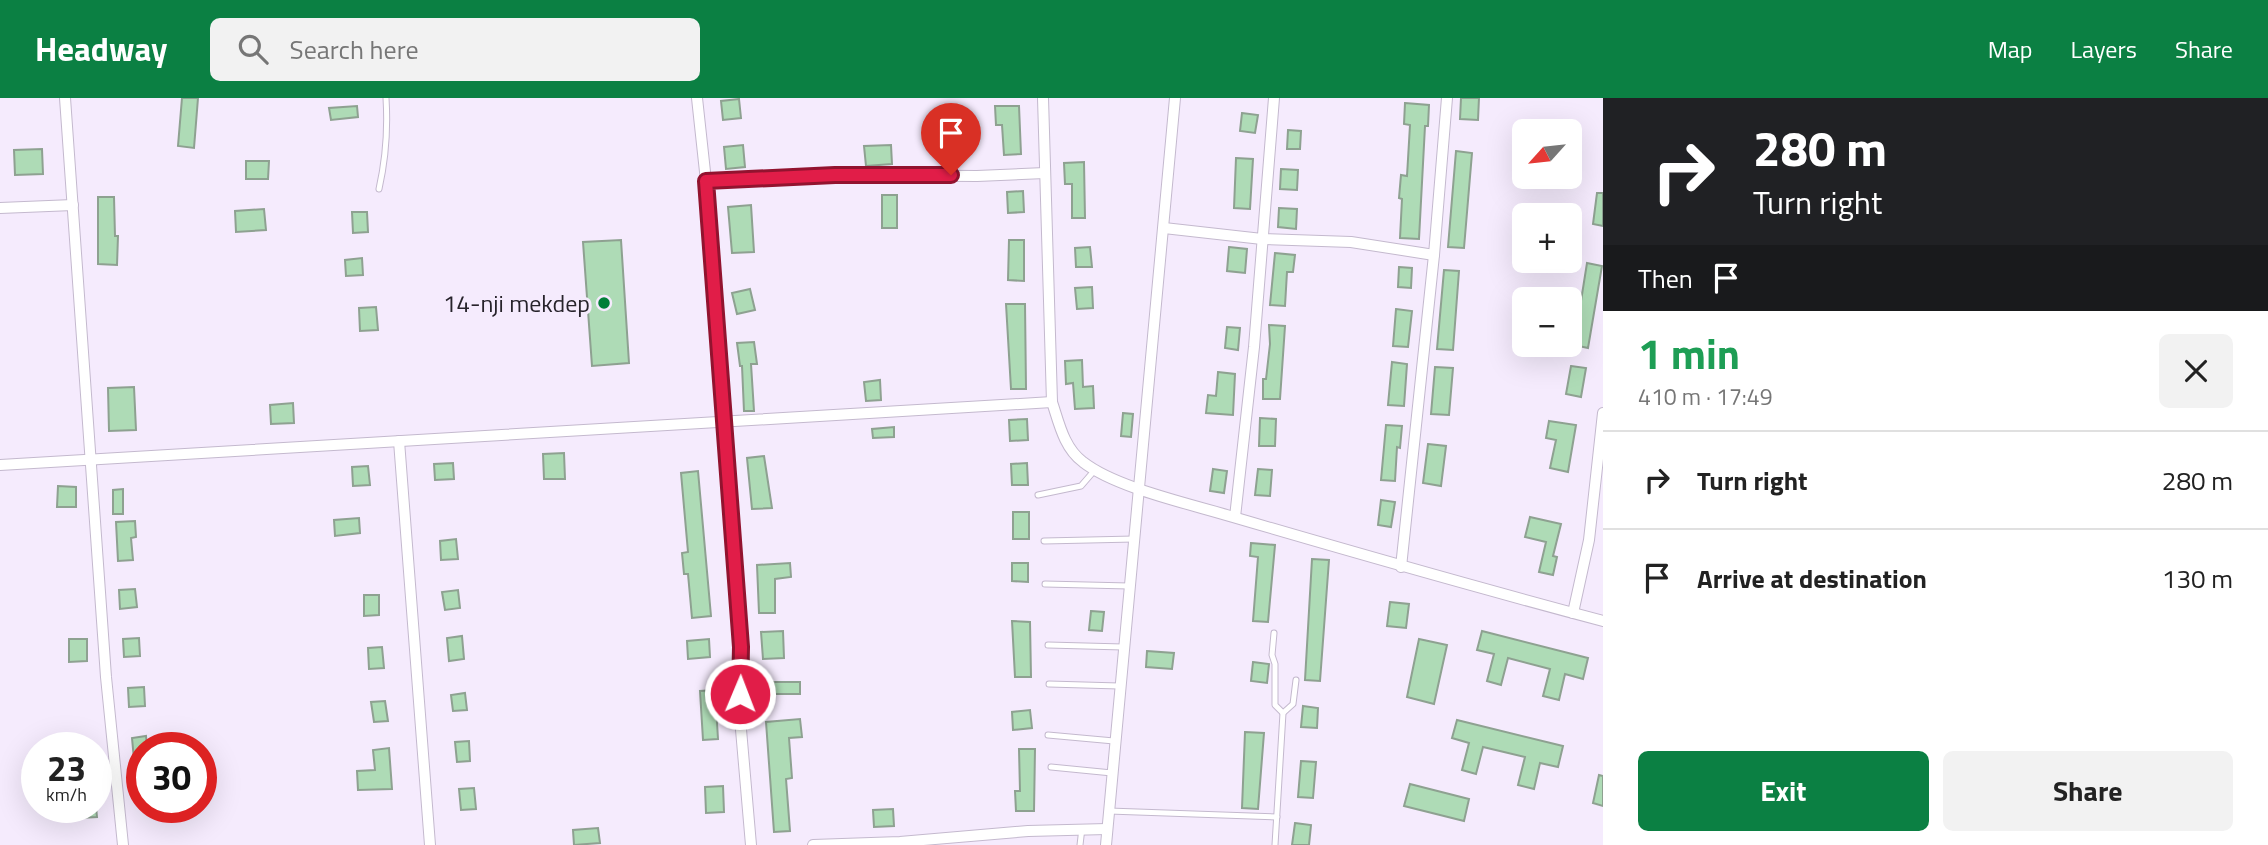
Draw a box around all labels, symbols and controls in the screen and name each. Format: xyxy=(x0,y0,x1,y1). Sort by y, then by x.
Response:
search box xyxy=(210,18,700,81)
text: Headway xyxy=(35,24,168,74)
icon: search xyxy=(234,30,272,68)
text: Search here xyxy=(290,30,419,69)
text: Map xyxy=(1988,31,2033,67)
text: Layers xyxy=(2071,31,2137,67)
text: Share xyxy=(2175,31,2233,67)
pin xyxy=(921,103,981,175)
text: 280 m xyxy=(1753,110,1887,185)
icon: arrive xyxy=(932,114,970,152)
north arrow xyxy=(1512,119,1582,189)
map controls xyxy=(1512,119,1582,357)
icon: right xyxy=(1638,126,1729,217)
text: Turn right xyxy=(1753,178,1882,226)
button: + xyxy=(1512,203,1582,273)
text: Then xyxy=(1638,259,1693,298)
icon: arrive xyxy=(1707,259,1745,297)
place label: 14-nji mekdep xyxy=(443,285,590,321)
button: − xyxy=(1512,287,1582,357)
marker: 14-nji mekdep xyxy=(596,295,612,311)
text: 1 min xyxy=(1638,321,1740,385)
button: close xyxy=(2159,334,2233,408)
text: 410 m · 17:49 xyxy=(1638,379,1773,414)
icon: right xyxy=(1638,461,1676,499)
text: Turn right xyxy=(1697,461,1808,500)
text: 280 m xyxy=(2162,461,2233,500)
icon: arrive xyxy=(1638,559,1676,597)
text: Arrive at destination xyxy=(1697,559,1927,598)
text: 130 m xyxy=(2162,559,2233,598)
position arrow xyxy=(703,657,777,731)
speed limit sign: 30 xyxy=(126,732,217,823)
text: 23 xyxy=(47,741,86,795)
button: Exit xyxy=(1638,751,1929,831)
button: Share xyxy=(1943,751,2233,831)
text: km/h xyxy=(46,781,87,808)

